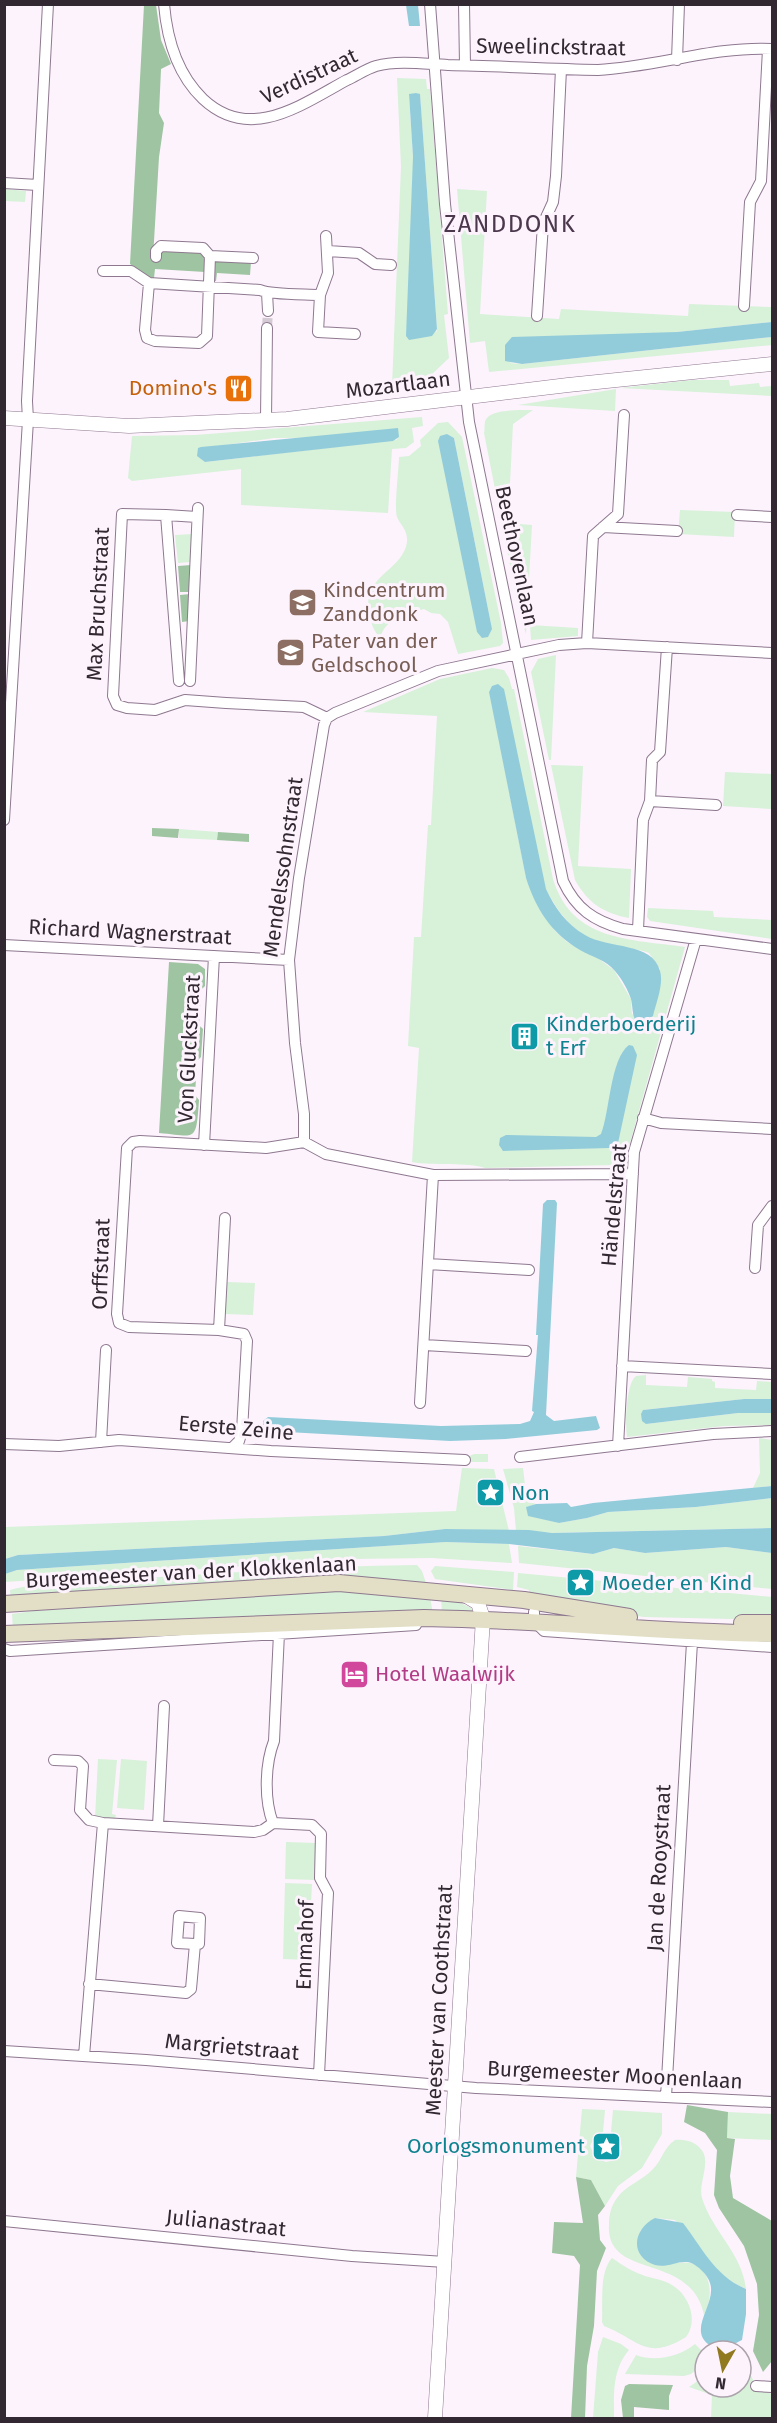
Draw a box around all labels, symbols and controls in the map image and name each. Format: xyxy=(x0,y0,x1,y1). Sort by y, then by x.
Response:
street label: Sweelinckstraat xyxy=(476,33,626,61)
street label: Verdistraat xyxy=(257,42,362,110)
district label: ZANDDONK xyxy=(444,210,576,238)
street label: Mozartlaan xyxy=(344,366,452,404)
restaurant icon: Domino's xyxy=(222,372,254,404)
place label: Domino's xyxy=(129,375,217,401)
street label: Beethovenlaan xyxy=(489,483,545,629)
street label: Max Bruchstraat xyxy=(81,526,115,682)
place label: Kindcentrum Zanddonk xyxy=(323,577,445,627)
school or university icon: Kindcentrum Zanddonk xyxy=(286,586,318,618)
place label: Pater van der Geldschool xyxy=(311,628,437,678)
school or university icon: Pater van der Geldschool xyxy=(274,637,306,669)
street label: Mendelssohnstraat xyxy=(257,775,309,959)
street label: Richard Wagnerstraat xyxy=(28,914,233,950)
street label: Von Gluckstraat xyxy=(172,974,206,1124)
place label: Kinderboerderij t Erf xyxy=(546,1011,696,1061)
building icon: Kinderboerderij t Erf xyxy=(509,1020,541,1052)
street label: Händelstraat xyxy=(596,1142,632,1268)
street label: Orffstraat xyxy=(86,1217,116,1310)
street label: Eerste Zeine xyxy=(177,1410,295,1446)
place icon: Non xyxy=(474,1477,506,1509)
place label: Non xyxy=(511,1480,550,1506)
street label: Burgemeester van der Klokkenlaan xyxy=(25,1550,357,1594)
place icon: Moeder en Kind xyxy=(565,1567,597,1599)
place label: Moeder en Kind xyxy=(602,1570,752,1596)
hotel icon: Hotel Waalwijk xyxy=(338,1658,370,1690)
place label: Hotel Waalwijk xyxy=(375,1661,515,1687)
street label: Jan de Rooystraat xyxy=(642,1783,676,1952)
street label: Meester van Coothstraat xyxy=(420,1883,458,2116)
street label: Emmahof xyxy=(290,1898,320,1990)
street label: Margrietstraat xyxy=(164,2028,301,2066)
street label: Burgemeester Moonenlaan xyxy=(487,2055,743,2095)
place icon: Oorlogsmonument xyxy=(590,2130,622,2162)
place label: Oorlogsmonument xyxy=(407,2133,585,2159)
street label: Julianastraat xyxy=(165,2204,288,2242)
north arrow xyxy=(693,2339,753,2399)
text: N xyxy=(714,2373,727,2394)

